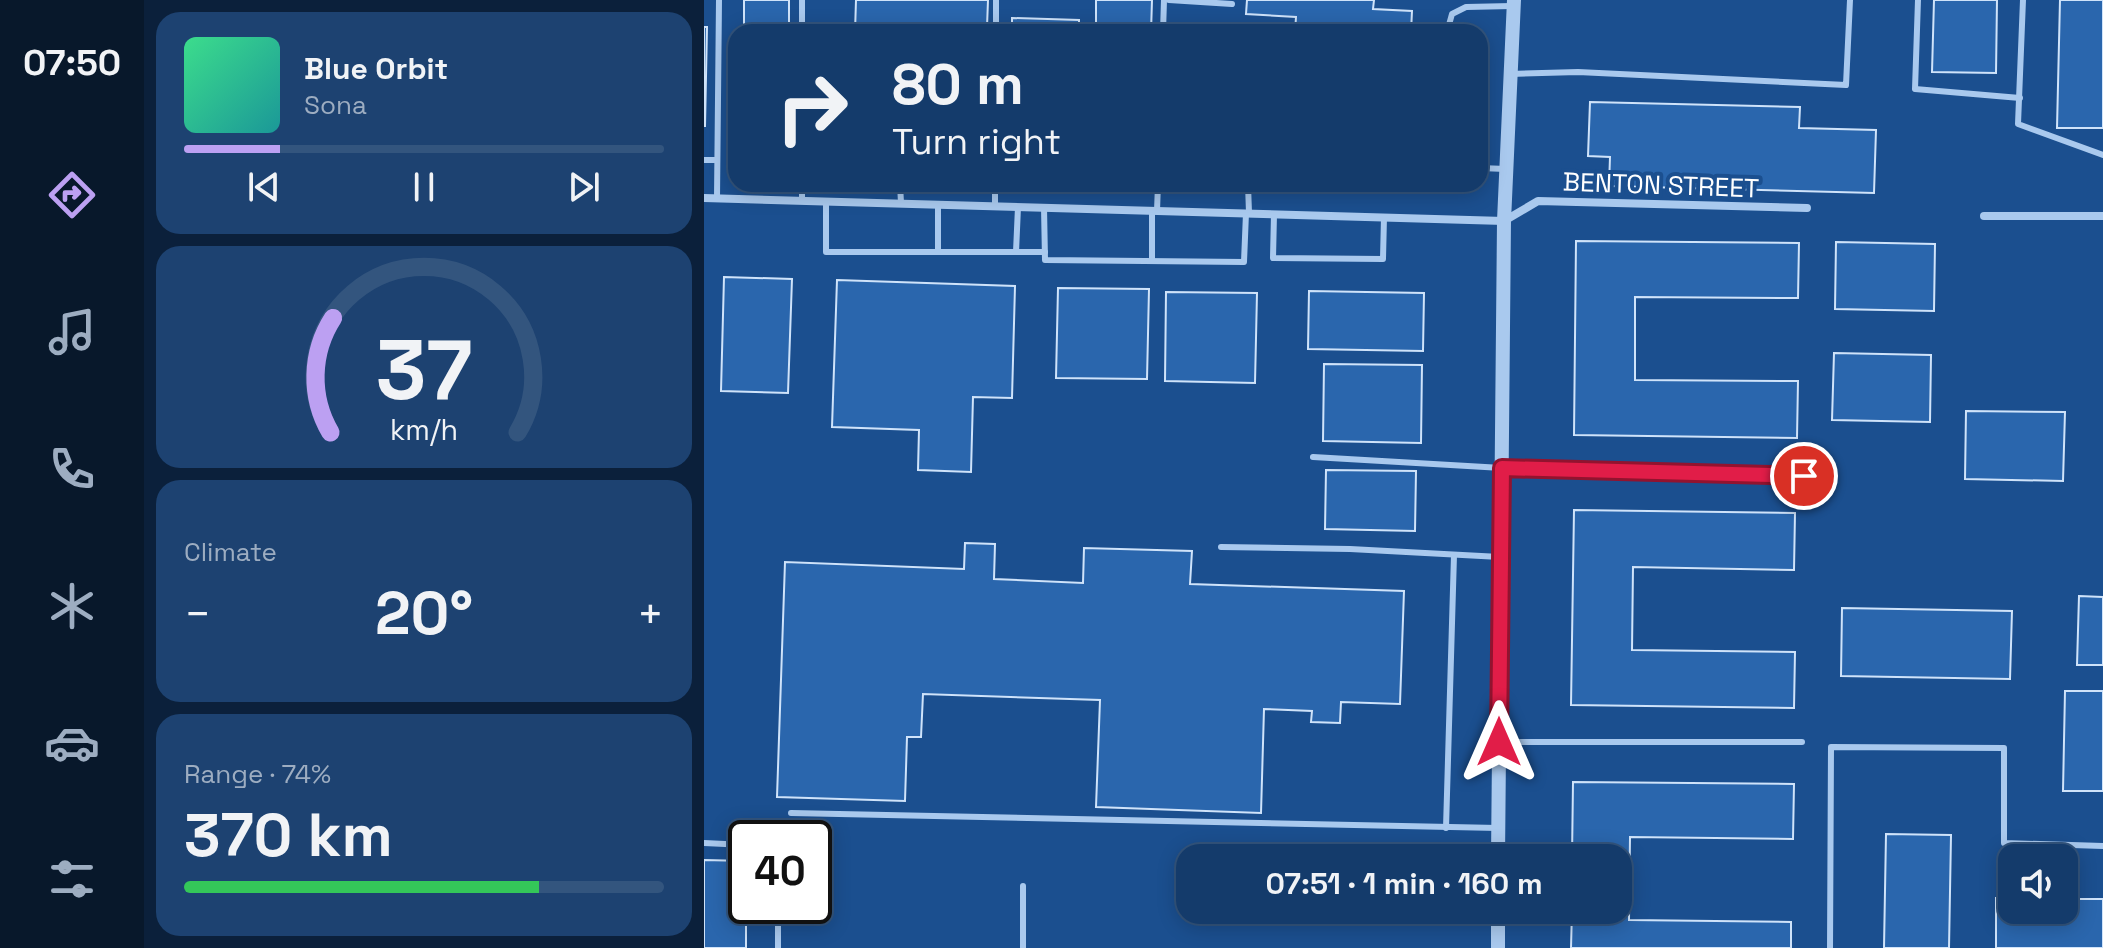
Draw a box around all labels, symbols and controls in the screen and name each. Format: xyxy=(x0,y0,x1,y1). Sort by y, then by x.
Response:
text: 07:50 xyxy=(23,40,121,86)
text: Blue Orbit xyxy=(304,49,448,88)
text: 80 m xyxy=(892,49,1024,120)
icon: right xyxy=(760,56,864,160)
text: Sona xyxy=(304,88,367,122)
text: Turn right xyxy=(892,119,1061,165)
icon: previous xyxy=(242,165,286,209)
icon: pause xyxy=(402,165,446,209)
icon: next xyxy=(562,165,606,209)
street label: BENTON STREET xyxy=(1562,165,1760,205)
icon: directions xyxy=(44,167,100,223)
icon: music xyxy=(44,304,100,360)
text: 37 xyxy=(376,317,472,423)
text: km/h xyxy=(390,412,458,448)
icon: phone xyxy=(44,441,100,497)
pin xyxy=(1770,442,1838,510)
icon: arrive xyxy=(1782,454,1826,498)
text: Climate xyxy=(184,535,277,569)
text: 20° xyxy=(375,575,473,652)
icon: climate xyxy=(44,578,100,634)
text: − xyxy=(184,586,211,642)
text: + xyxy=(637,586,664,642)
position arrow xyxy=(1457,700,1541,784)
icon: car xyxy=(44,715,100,771)
text: Range · 74% xyxy=(184,757,331,791)
text: 370 km xyxy=(184,797,393,874)
speed limit sign: 40 xyxy=(728,820,832,924)
map controls xyxy=(1998,844,2078,924)
button: sound xyxy=(1998,844,2078,924)
icon: filters xyxy=(44,851,100,907)
text: 07:51 · 1 min · 160 m xyxy=(1265,864,1543,903)

